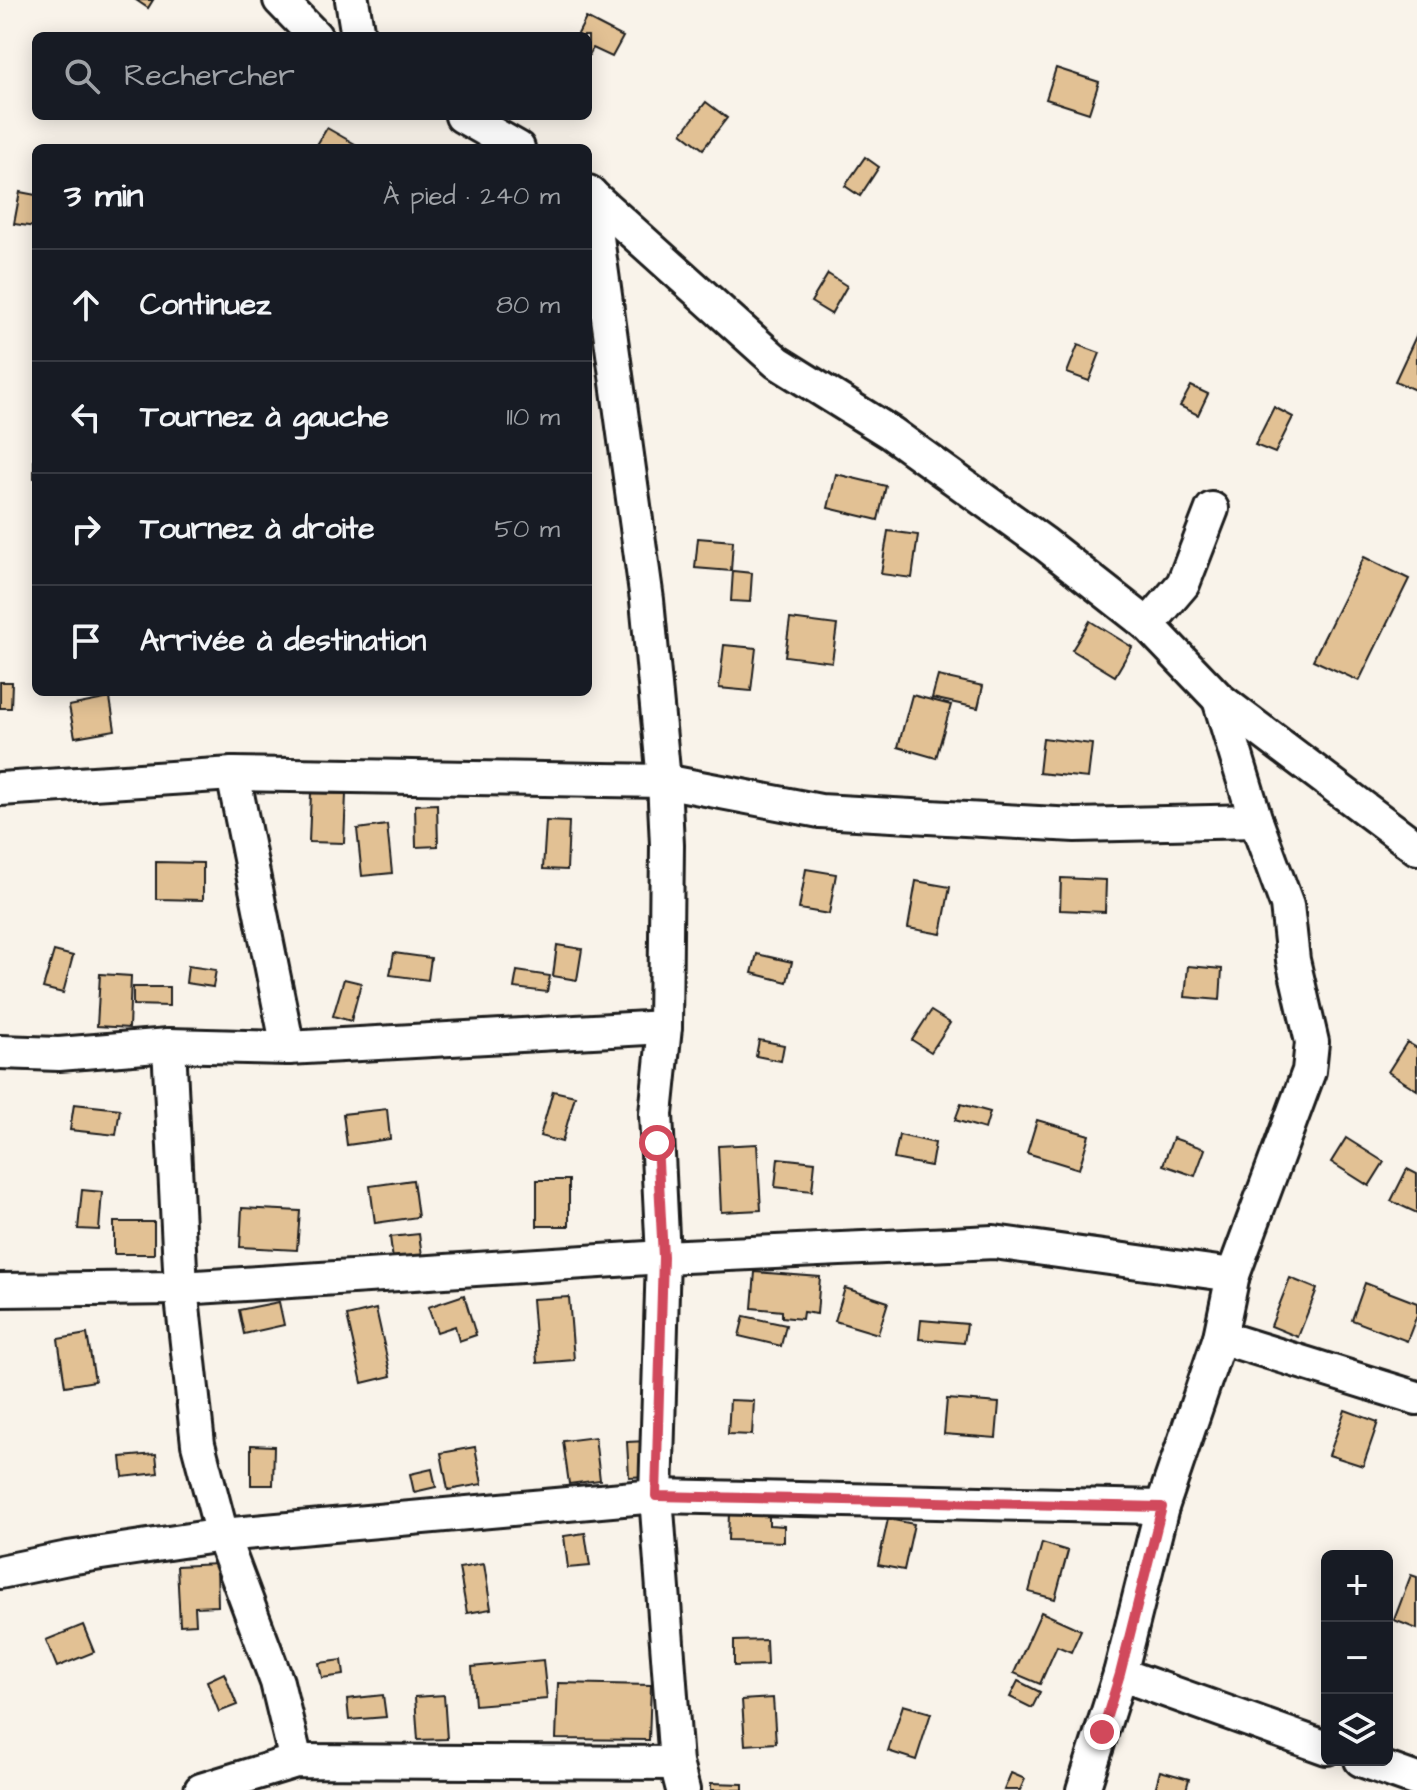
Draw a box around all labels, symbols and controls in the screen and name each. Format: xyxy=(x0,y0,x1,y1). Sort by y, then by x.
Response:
search box xyxy=(32,32,592,120)
icon: search xyxy=(60,54,104,98)
text: Rechercher xyxy=(124,55,295,97)
text: 3 min xyxy=(64,172,144,220)
text: À pied · 240 m xyxy=(383,178,560,214)
icon: ahead xyxy=(64,283,108,327)
text: Continuez xyxy=(140,284,271,326)
text: 80 m xyxy=(496,287,560,323)
icon: left xyxy=(64,395,108,439)
text: Tournez à gauche xyxy=(140,396,389,438)
text: 110 m xyxy=(506,399,560,435)
icon: right xyxy=(64,507,108,551)
text: Tournez à droite xyxy=(140,508,374,550)
text: 50 m xyxy=(495,511,560,547)
icon: arrive xyxy=(64,619,108,663)
text: Arrivée à destination xyxy=(140,620,426,662)
route start xyxy=(639,1125,675,1161)
map controls xyxy=(1321,1550,1393,1766)
button: + xyxy=(1321,1550,1393,1622)
button: − xyxy=(1321,1622,1393,1694)
button: layers xyxy=(1321,1694,1393,1766)
route end xyxy=(1084,1714,1120,1750)

